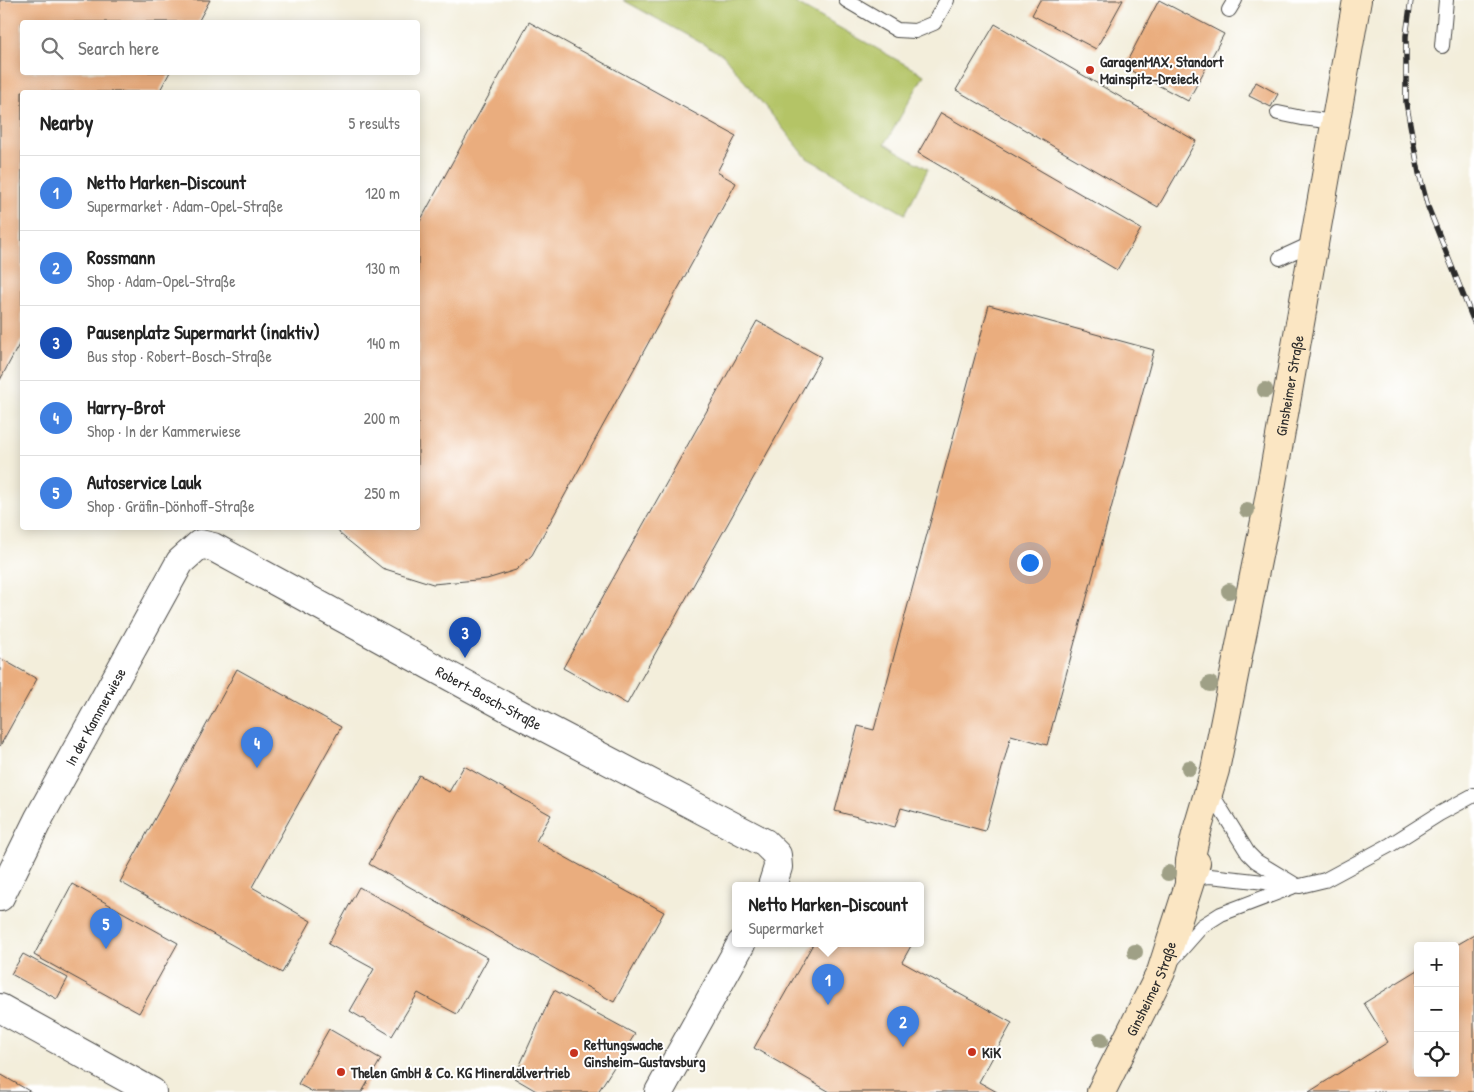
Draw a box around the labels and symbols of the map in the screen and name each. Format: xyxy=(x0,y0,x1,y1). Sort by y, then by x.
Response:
place label: GaragenMAX, Standort Mainspitz-Dreieck xyxy=(1100,51,1224,90)
marker: GaragenMAX, Standort Mainspitz-Dreieck xyxy=(1084,64,1096,76)
street label: Ginsheimer Straße xyxy=(1270,334,1308,438)
your location xyxy=(1017,550,1043,576)
pin: 3 xyxy=(449,617,481,658)
street label: Robert-Bosch-Straße xyxy=(432,660,546,734)
street label: In der Kammerwiese xyxy=(59,664,130,769)
pin: 4 xyxy=(241,727,273,768)
pin: 5 xyxy=(90,908,122,949)
street label: Ginsheimer Straße xyxy=(1120,939,1181,1039)
pin: 1 xyxy=(812,964,844,1005)
pin: 2 xyxy=(887,1006,919,1047)
place label: Rettungswache Ginsheim-Gustavsburg xyxy=(584,1034,706,1073)
place label: KiK xyxy=(982,1042,1001,1063)
marker: KiK xyxy=(966,1046,978,1058)
marker: Rettungswache Ginsheim-Gustavsburg xyxy=(568,1047,580,1059)
place label: Thelen GmbH & Co. KG Mineralölvertrieb xyxy=(350,1062,570,1083)
marker: Thelen GmbH & Co. KG Mineralölvertrieb xyxy=(335,1066,347,1078)

